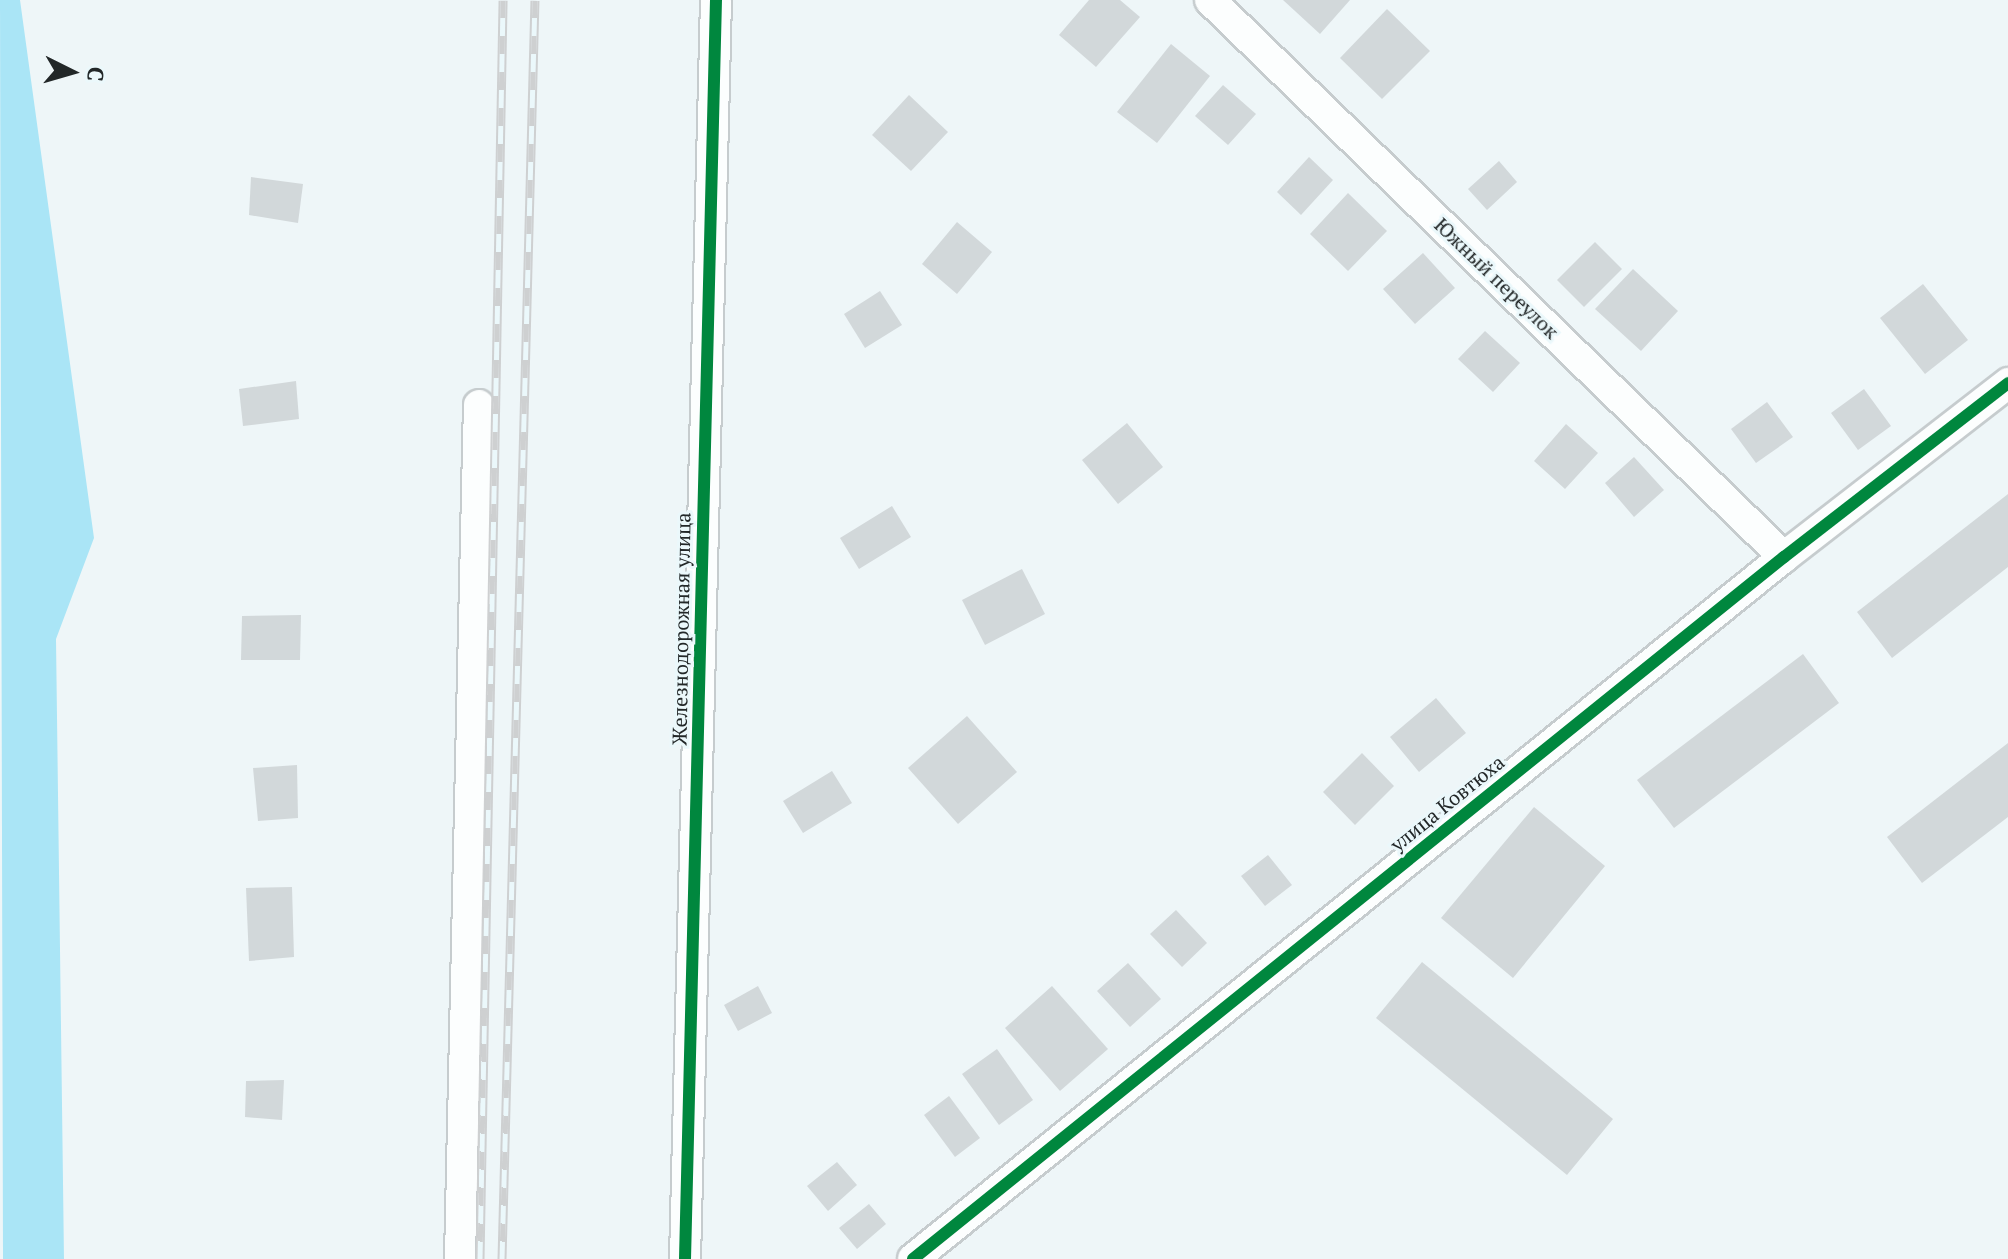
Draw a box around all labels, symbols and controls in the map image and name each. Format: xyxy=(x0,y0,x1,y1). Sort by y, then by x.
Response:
north arrow xyxy=(32,32,112,112)
text: С xyxy=(81,66,111,83)
street label: Южный переулок xyxy=(1430,213,1564,343)
street label: Железнодорожная улица xyxy=(667,512,695,746)
street label: улица Ковтюха xyxy=(1385,750,1509,856)

